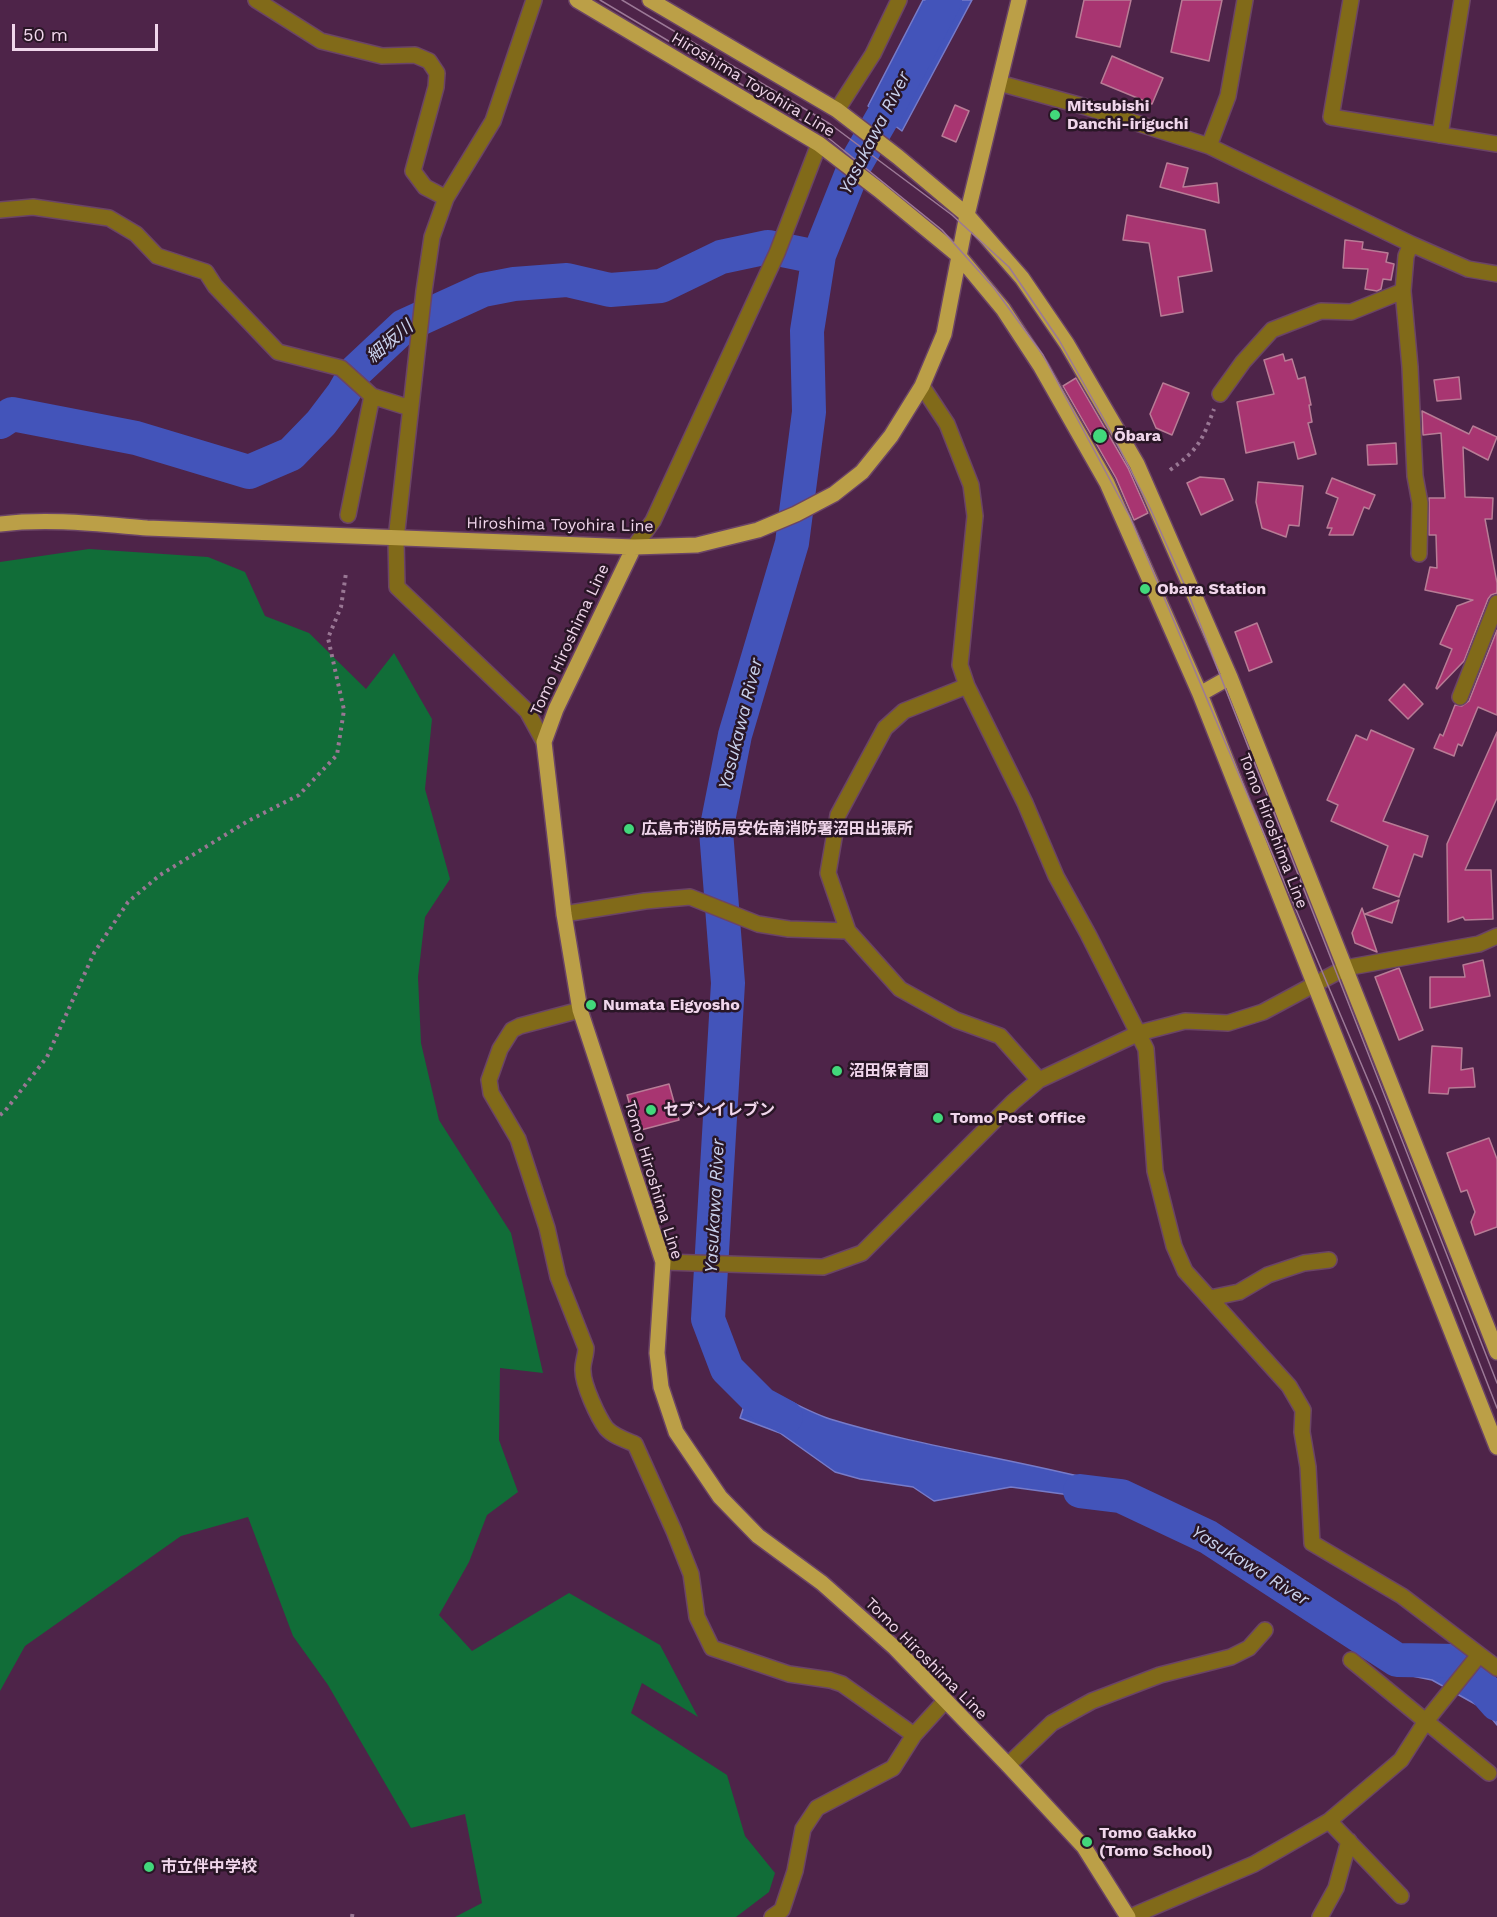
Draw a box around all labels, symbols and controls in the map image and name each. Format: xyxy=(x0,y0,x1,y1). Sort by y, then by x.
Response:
scale bar xyxy=(15,12,160,50)
text: 50 m xyxy=(23,24,68,45)
street label: Hiroshima Toyohira Line xyxy=(668,29,838,141)
water label: Yasukawa River xyxy=(835,68,915,198)
place label: Mitsubishi Danchi-iriguchi xyxy=(1067,96,1188,134)
marker: Mitsubishi Danchi-iriguchi xyxy=(1048,108,1062,122)
water label: 細坂川 xyxy=(362,316,418,368)
place label: Ōbara xyxy=(1114,426,1161,446)
marker: Ōbara xyxy=(1091,427,1109,445)
street label: Hiroshima Toyohira Line xyxy=(466,514,654,536)
street label: Tomo Hiroshima Line xyxy=(526,561,614,719)
place label: Obara Station xyxy=(1157,579,1266,599)
marker: Obara Station xyxy=(1138,582,1152,596)
water label: Yasukawa River xyxy=(714,656,768,792)
street label: Tomo Hiroshima Line xyxy=(1234,751,1312,911)
place label: 広島市消防局安佐南消防署沼田出張所 xyxy=(641,819,913,839)
marker: 広島市消防局安佐南消防署沼田出張所 xyxy=(622,822,636,836)
place label: Numata Eigyosho xyxy=(603,995,740,1015)
marker: Numata Eigyosho xyxy=(584,998,598,1012)
place label: 沼田保育園 xyxy=(849,1061,929,1081)
marker: 沼田保育園 xyxy=(830,1064,844,1078)
street label: Tomo Hiroshima Line xyxy=(620,1098,686,1262)
place label: セブンイレブン xyxy=(663,1100,775,1120)
marker: セブンイレブン xyxy=(644,1103,658,1117)
place label: Tomo Post Office xyxy=(950,1108,1086,1128)
marker: Tomo Post Office xyxy=(931,1111,945,1125)
water label: Yasukawa River xyxy=(701,1138,729,1274)
water label: Yasukawa River xyxy=(1187,1521,1313,1611)
street label: Tomo Hiroshima Line xyxy=(861,1594,991,1724)
place label: Tomo Gakko (Tomo School) xyxy=(1099,1823,1213,1861)
marker: Tomo Gakko (Tomo School) xyxy=(1080,1835,1094,1849)
place label: 市立伴中学校 xyxy=(161,1857,257,1877)
marker: 市立伴中学校 xyxy=(142,1860,156,1874)

